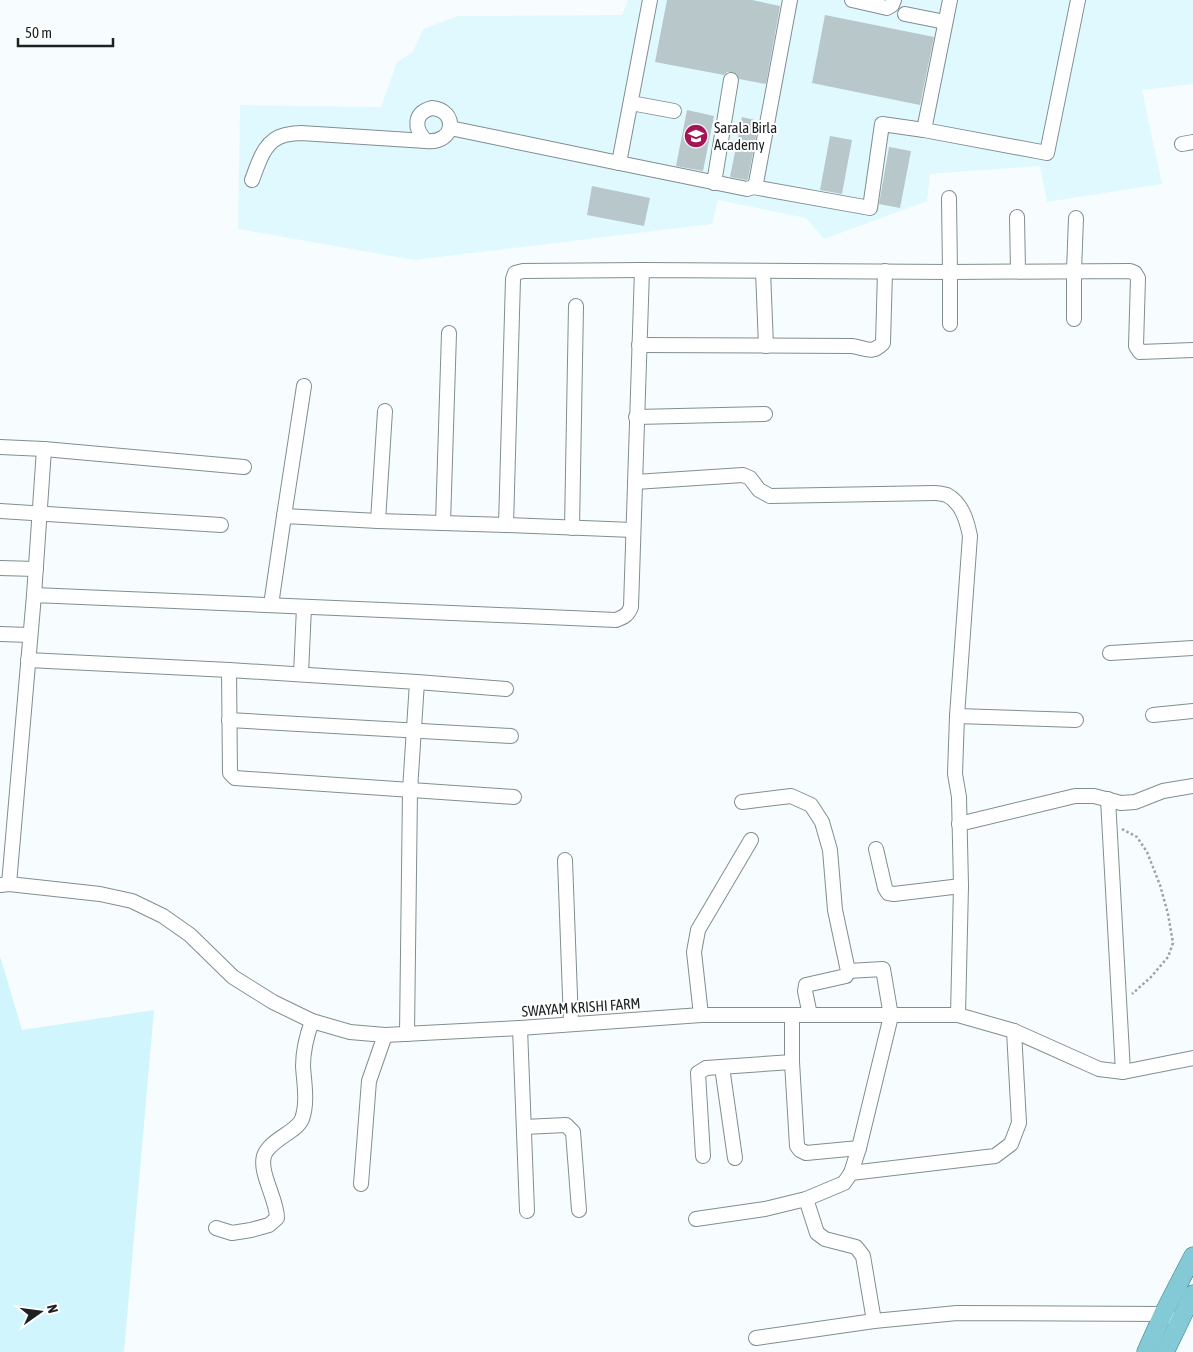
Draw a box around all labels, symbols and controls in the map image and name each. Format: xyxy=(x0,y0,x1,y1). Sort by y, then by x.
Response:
scale bar xyxy=(18,15,112,47)
text: 50 m xyxy=(25,24,52,41)
place label: Sarala Birla Academy xyxy=(714,119,777,153)
school or university icon: Sarala Birla Academy xyxy=(683,123,709,149)
street label: SWAYAM KRISHI FARM xyxy=(521,994,641,1020)
north arrow xyxy=(15,1287,65,1337)
text: N xyxy=(44,1303,61,1315)

